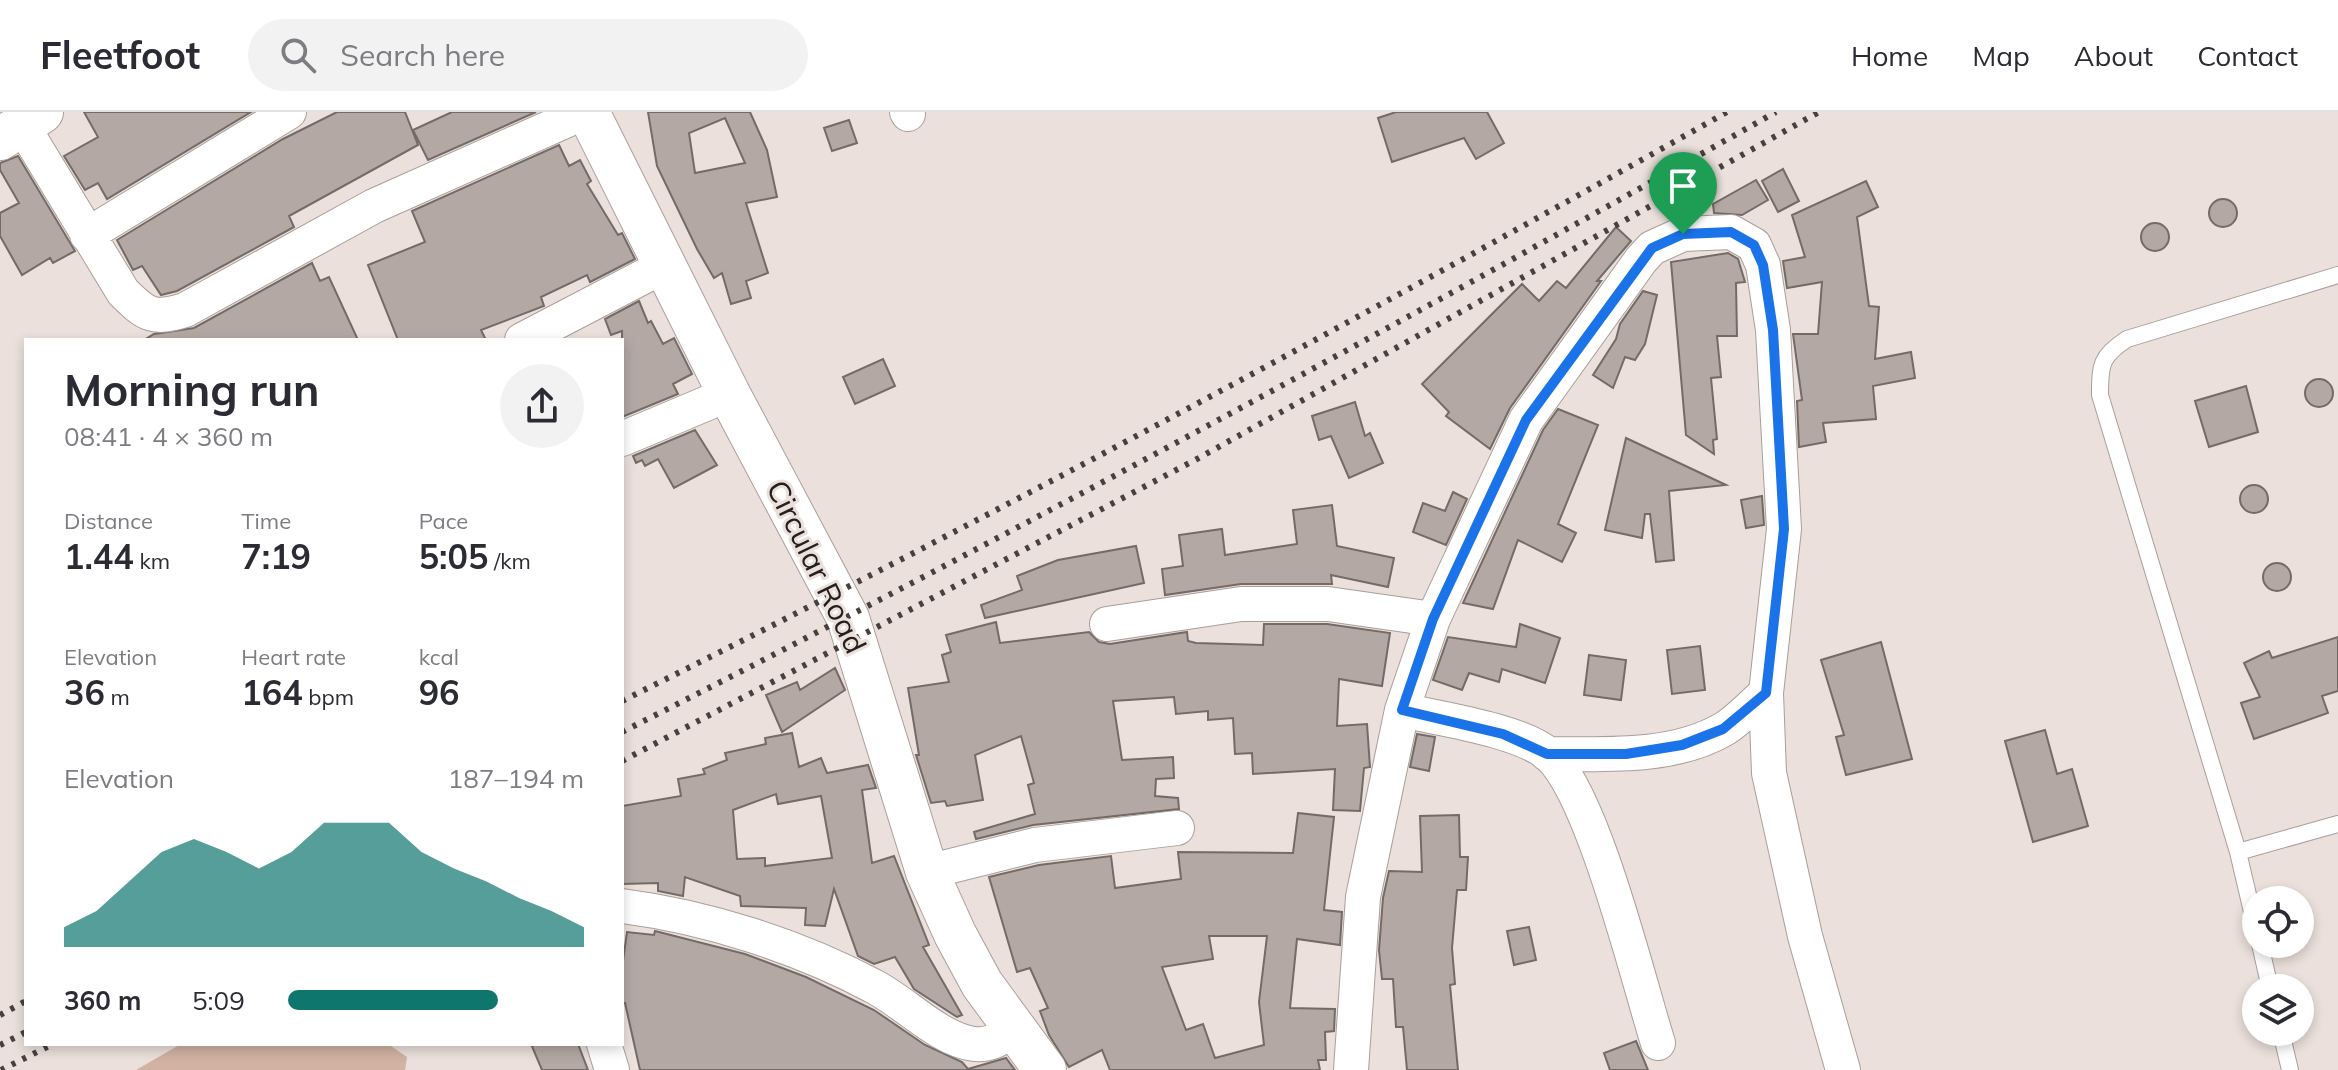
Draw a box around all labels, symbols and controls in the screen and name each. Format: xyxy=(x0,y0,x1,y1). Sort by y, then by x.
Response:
search box xyxy=(248,19,808,91)
text: Fleetfoot xyxy=(40,31,200,79)
icon: search xyxy=(276,33,320,77)
text: Search here xyxy=(340,36,505,74)
text: Home xyxy=(1851,38,1928,73)
text: Map xyxy=(1972,38,2030,73)
text: About xyxy=(2074,38,2153,73)
text: Contact xyxy=(2197,38,2298,73)
pin xyxy=(1649,152,1717,234)
icon: arrive xyxy=(1661,164,1705,208)
text: Morning run xyxy=(64,362,320,417)
button: share xyxy=(500,364,584,448)
text: 08:41 · 4 × 360 m xyxy=(64,420,273,453)
street label: Circular Road xyxy=(759,474,875,659)
text: Distance xyxy=(64,507,153,535)
text: Time xyxy=(241,507,291,535)
text: Pace xyxy=(419,507,468,535)
text: 1.44 xyxy=(64,535,134,578)
text: 7:19 xyxy=(241,535,311,578)
text: 5:05 xyxy=(419,535,488,578)
text: km xyxy=(134,547,170,575)
text: /km xyxy=(488,547,531,575)
text: Elevation xyxy=(64,643,157,671)
text: Heart rate xyxy=(241,643,346,671)
text: kcal xyxy=(419,643,459,671)
text: 36 xyxy=(64,671,105,714)
text: 164 xyxy=(241,671,303,714)
text: 96 xyxy=(419,671,459,714)
text: m xyxy=(105,683,130,711)
text: bpm xyxy=(303,683,354,711)
text: Elevation xyxy=(64,762,174,795)
text: 187–194 m xyxy=(448,762,584,795)
map controls xyxy=(2242,886,2314,1046)
button: locate xyxy=(2242,886,2314,958)
button: layers xyxy=(2242,974,2314,1046)
text: 360 m xyxy=(64,984,141,1017)
text: 5:09 xyxy=(192,984,245,1017)

